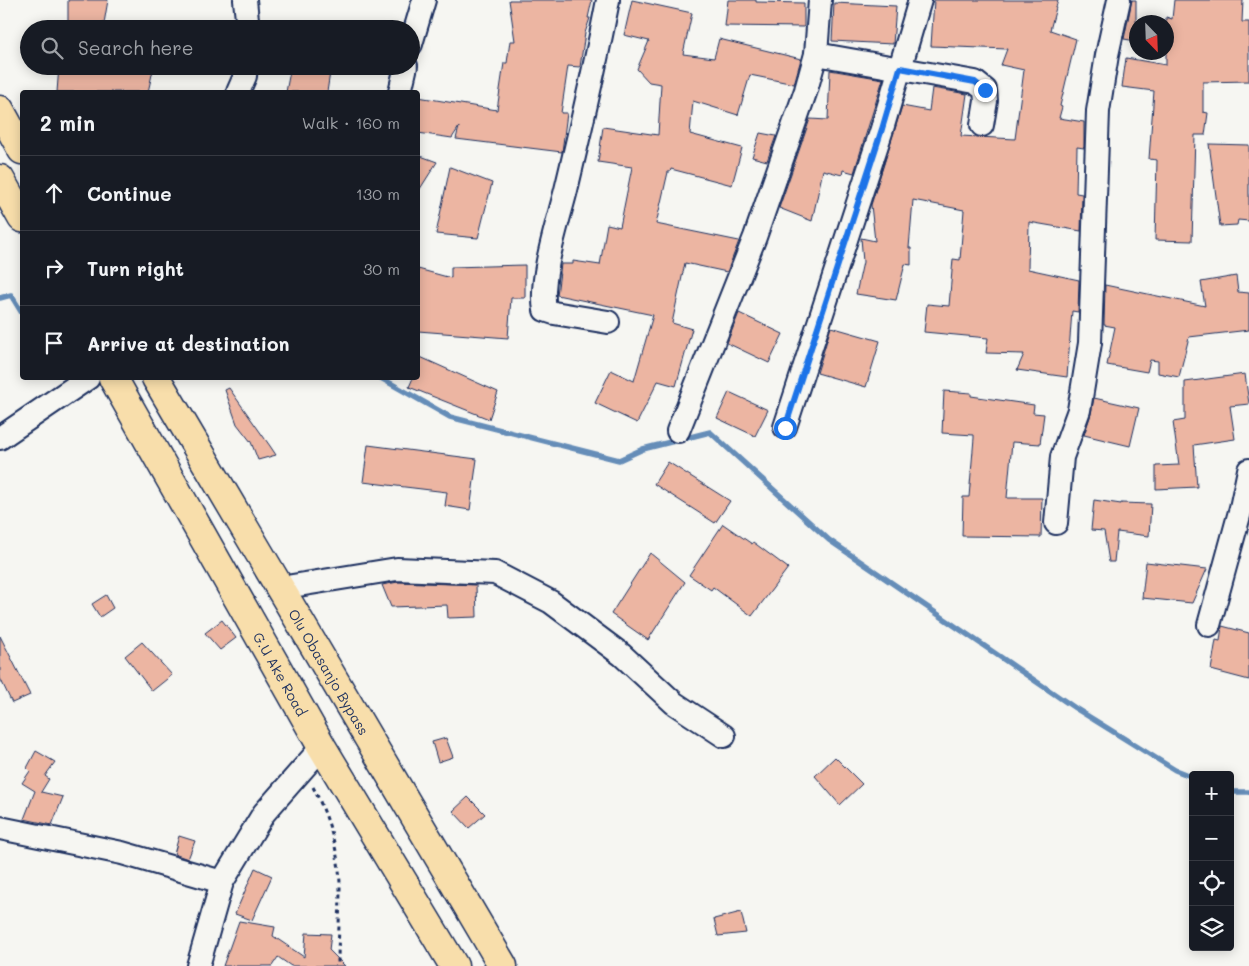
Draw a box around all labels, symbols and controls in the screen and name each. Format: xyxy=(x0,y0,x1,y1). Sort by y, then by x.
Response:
north arrow xyxy=(1129,15,1174,60)
search box xyxy=(20,20,420,75)
icon: search xyxy=(38,34,66,62)
text: Search here xyxy=(78,35,194,60)
route end xyxy=(974,79,997,102)
text: 2 min xyxy=(40,109,95,136)
text: Walk · 160 m xyxy=(302,112,400,133)
icon: ahead xyxy=(40,179,68,207)
text: Continue xyxy=(87,181,172,206)
text: 130 m xyxy=(356,183,400,204)
icon: right xyxy=(40,254,68,282)
text: Turn right xyxy=(87,256,184,281)
text: 30 m xyxy=(363,258,400,279)
icon: arrive xyxy=(40,329,68,357)
text: Arrive at destination xyxy=(87,331,290,356)
route start xyxy=(774,417,797,440)
street label: Olu Obasanjo Bypass xyxy=(285,605,374,738)
street label: G.U Ake Road xyxy=(249,628,312,719)
map controls xyxy=(1189,771,1234,951)
button: + xyxy=(1189,771,1234,816)
button: − xyxy=(1189,816,1234,861)
button: locate xyxy=(1189,861,1234,906)
button: layers xyxy=(1189,906,1234,951)

